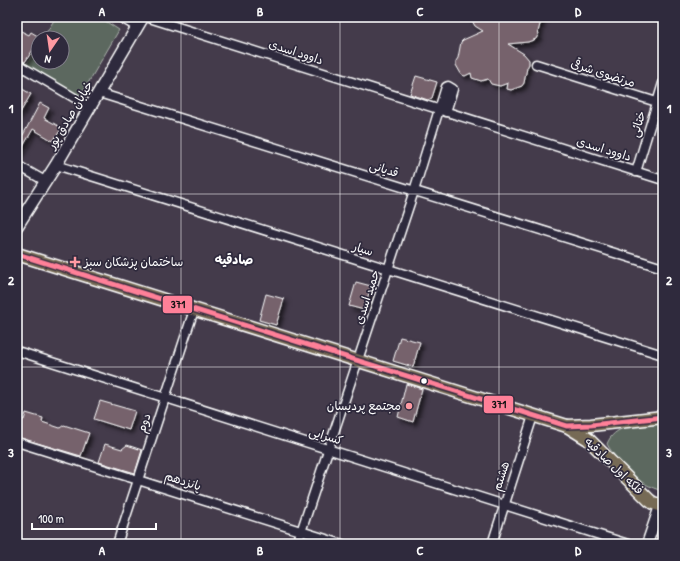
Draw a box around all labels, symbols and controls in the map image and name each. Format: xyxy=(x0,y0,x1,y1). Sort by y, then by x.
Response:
text: A xyxy=(99,2,106,20)
text: B xyxy=(257,2,264,20)
text: C xyxy=(416,2,424,20)
text: D xyxy=(575,2,582,20)
north arrow xyxy=(30,30,70,70)
street label: داوود اسدی xyxy=(267,35,326,68)
text: N xyxy=(43,52,52,67)
street label: مرتضوی شرقی xyxy=(569,54,638,91)
street label: خیابان صادق پور xyxy=(42,77,97,153)
text: 1 xyxy=(9,99,14,117)
text: 1 xyxy=(667,99,672,117)
street label: ختائی xyxy=(625,108,650,139)
street label: داوود اسدی xyxy=(575,132,634,165)
street label: قدیانی xyxy=(367,156,401,181)
street label: سیار xyxy=(350,237,376,260)
district label: صادقیه xyxy=(215,250,253,268)
place label: ساختمان پزشکان سبز xyxy=(83,253,183,270)
marker: ساختمان پزشکان سبز xyxy=(69,256,81,268)
street label: حمید اسدی xyxy=(350,267,383,326)
text: 2 xyxy=(8,271,15,289)
text: 2 xyxy=(666,271,673,289)
line badge: 371 xyxy=(162,295,193,314)
text: 371 xyxy=(171,297,185,311)
unlabelled marker xyxy=(419,376,429,386)
line badge: 371 xyxy=(483,395,514,414)
place label: مجتمع پردیسان xyxy=(327,397,401,415)
text: 371 xyxy=(492,397,506,411)
marker: مجتمع پردیسان xyxy=(404,401,414,411)
street label: دوم xyxy=(132,411,156,435)
street label: کسرایی xyxy=(307,422,345,449)
street label: فلکه اول صادقیه xyxy=(581,433,648,498)
text: 3 xyxy=(8,443,14,461)
text: 3 xyxy=(666,443,672,461)
street label: هشتم xyxy=(488,459,514,493)
street label: پانزدهم xyxy=(162,467,204,495)
scale bar xyxy=(32,505,156,531)
text: 100 m xyxy=(38,510,64,527)
text: A xyxy=(99,541,106,559)
text: B xyxy=(257,541,264,559)
text: C xyxy=(416,541,424,559)
text: D xyxy=(575,541,582,559)

